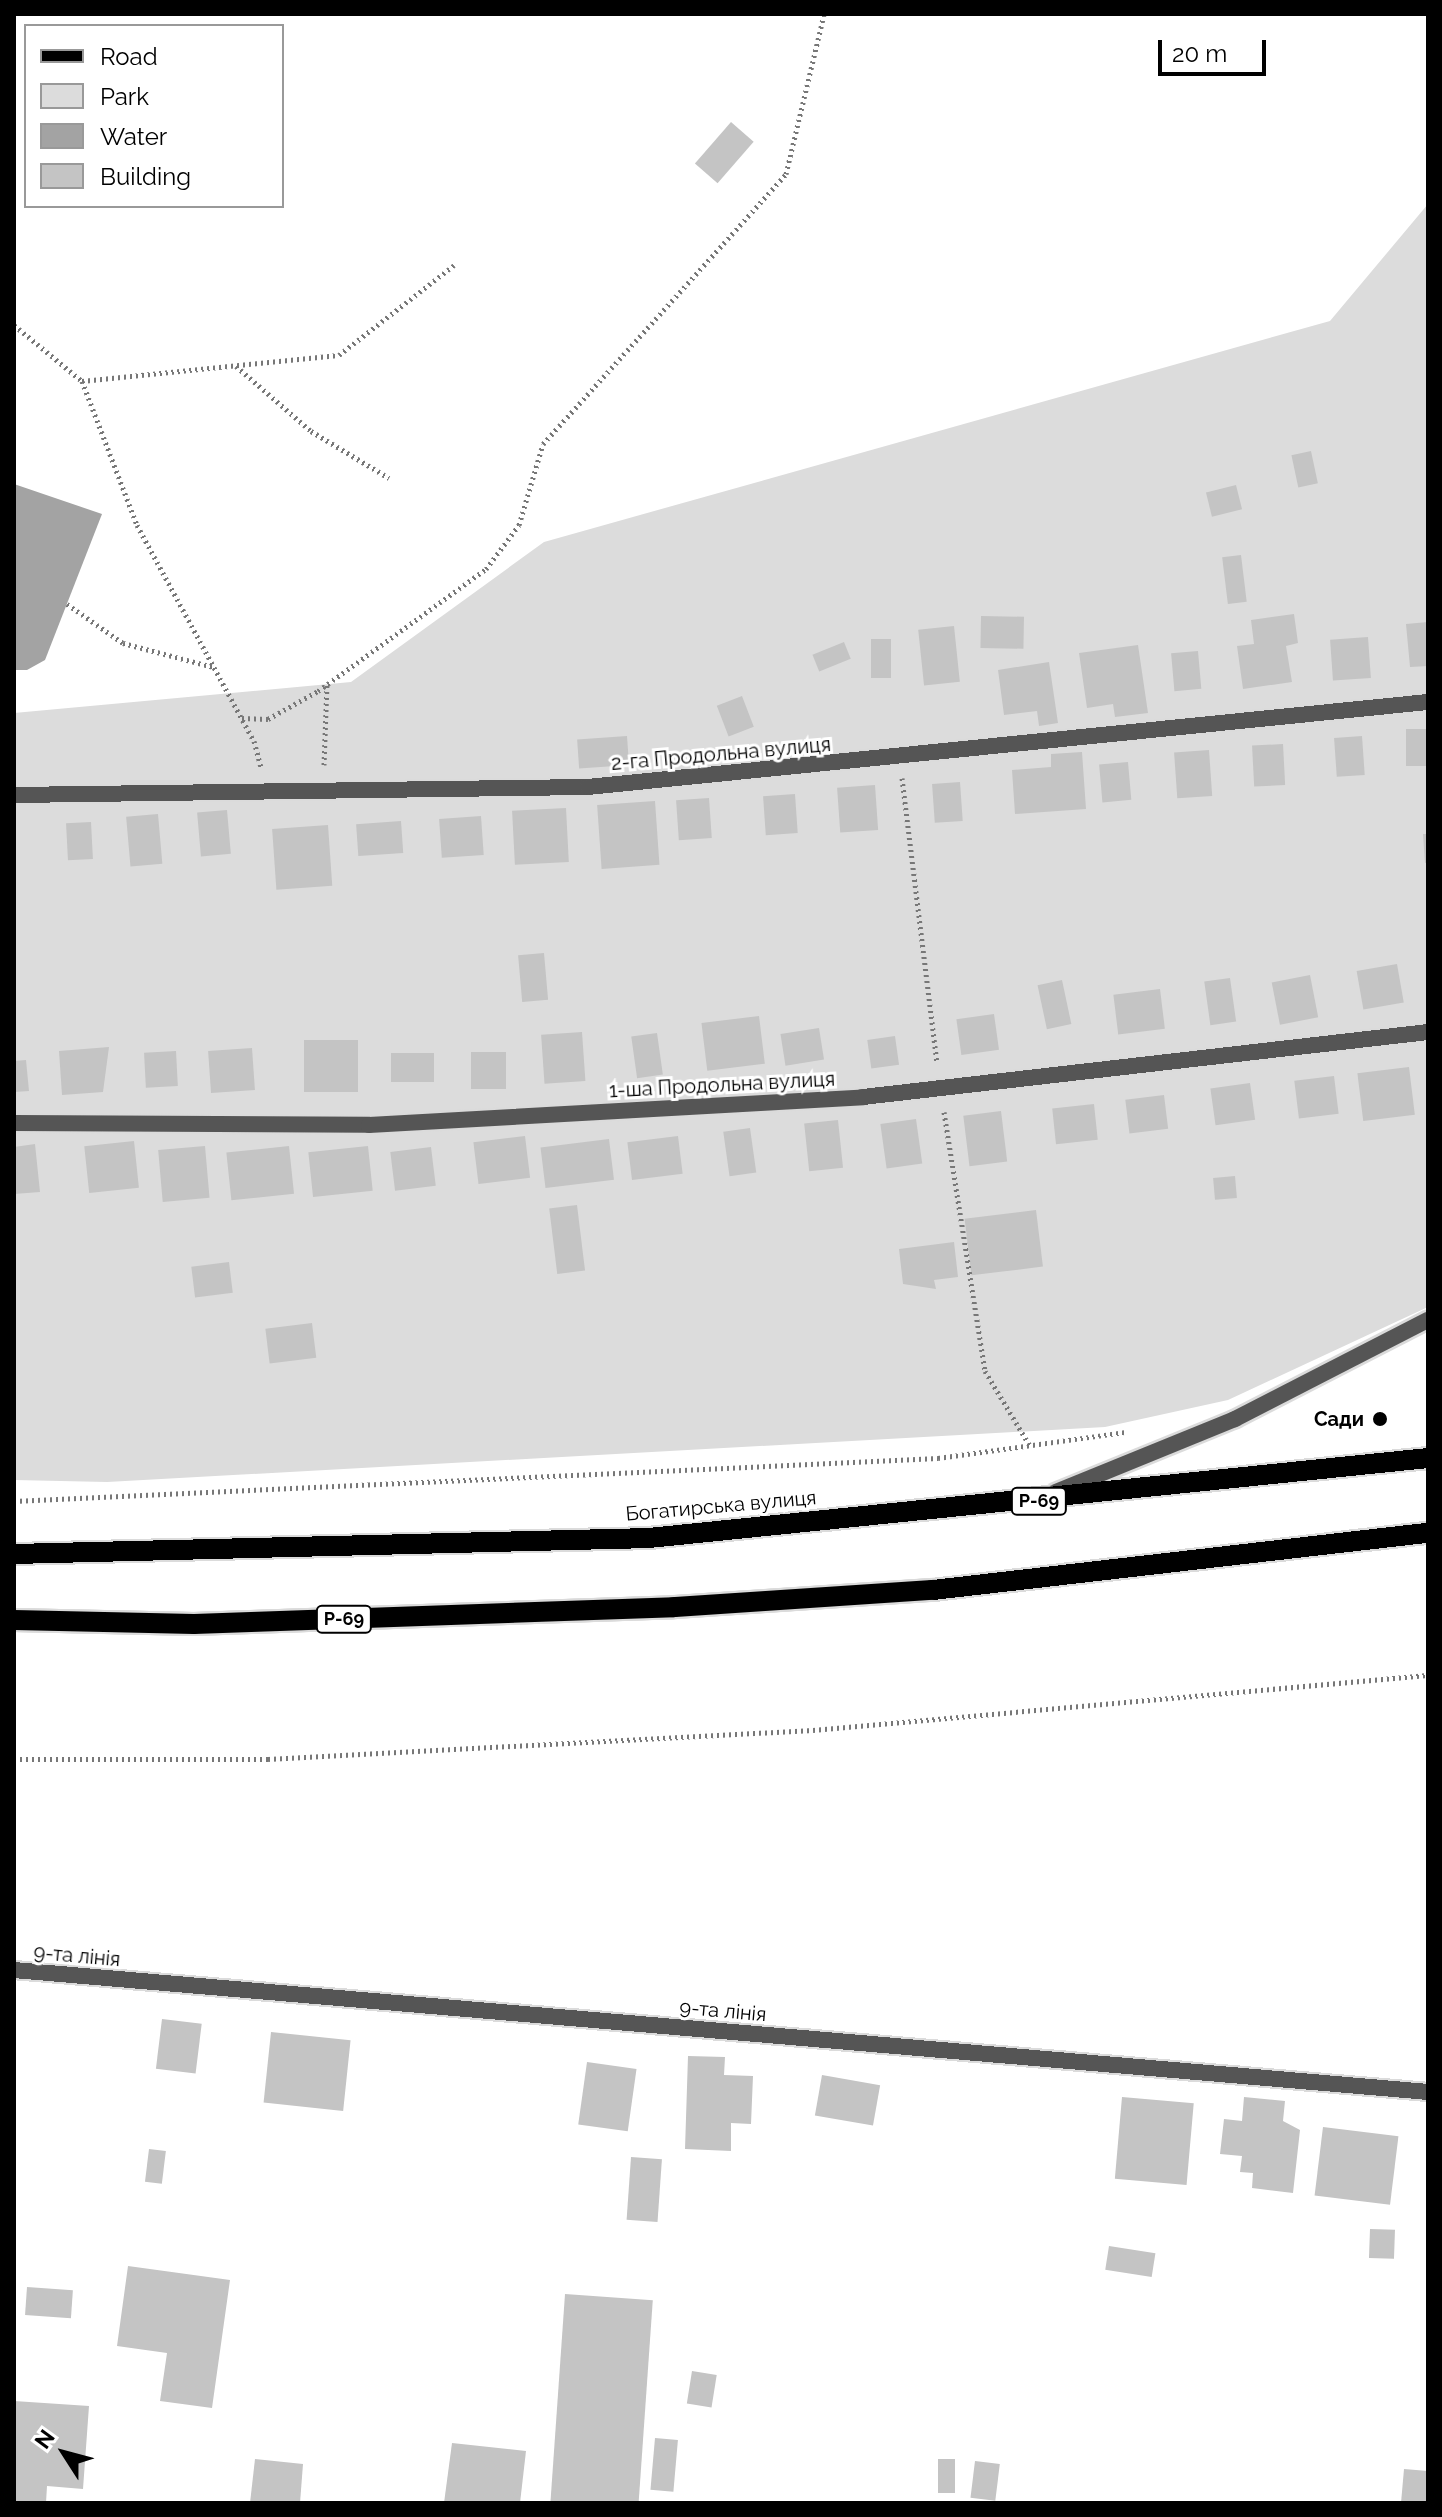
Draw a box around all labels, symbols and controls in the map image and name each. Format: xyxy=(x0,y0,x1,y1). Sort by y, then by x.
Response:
legend xyxy=(24,24,284,208)
scale bar xyxy=(1162,24,1270,74)
text: 20 m xyxy=(1172,39,1227,68)
text: Road xyxy=(100,42,158,71)
text: Park xyxy=(100,82,149,111)
text: Water xyxy=(100,122,167,151)
text: Building xyxy=(100,162,191,191)
street label: 2-га Продольна вулиця xyxy=(610,732,832,776)
street label: 1-ша Продольна вулиця xyxy=(608,1067,836,1103)
place label: Сади xyxy=(1314,1407,1364,1431)
marker: Сади xyxy=(1371,1410,1389,1428)
street label: Богатирська вулиця xyxy=(625,1486,817,1526)
road number: Р-69 xyxy=(1009,1487,1069,1515)
road number: Р-69 xyxy=(314,1605,374,1633)
street label: 9-та лінія xyxy=(33,1940,121,1972)
street label: 9-та лінія xyxy=(679,1995,767,2027)
north arrow xyxy=(24,2413,104,2493)
text: N xyxy=(29,2424,60,2453)

